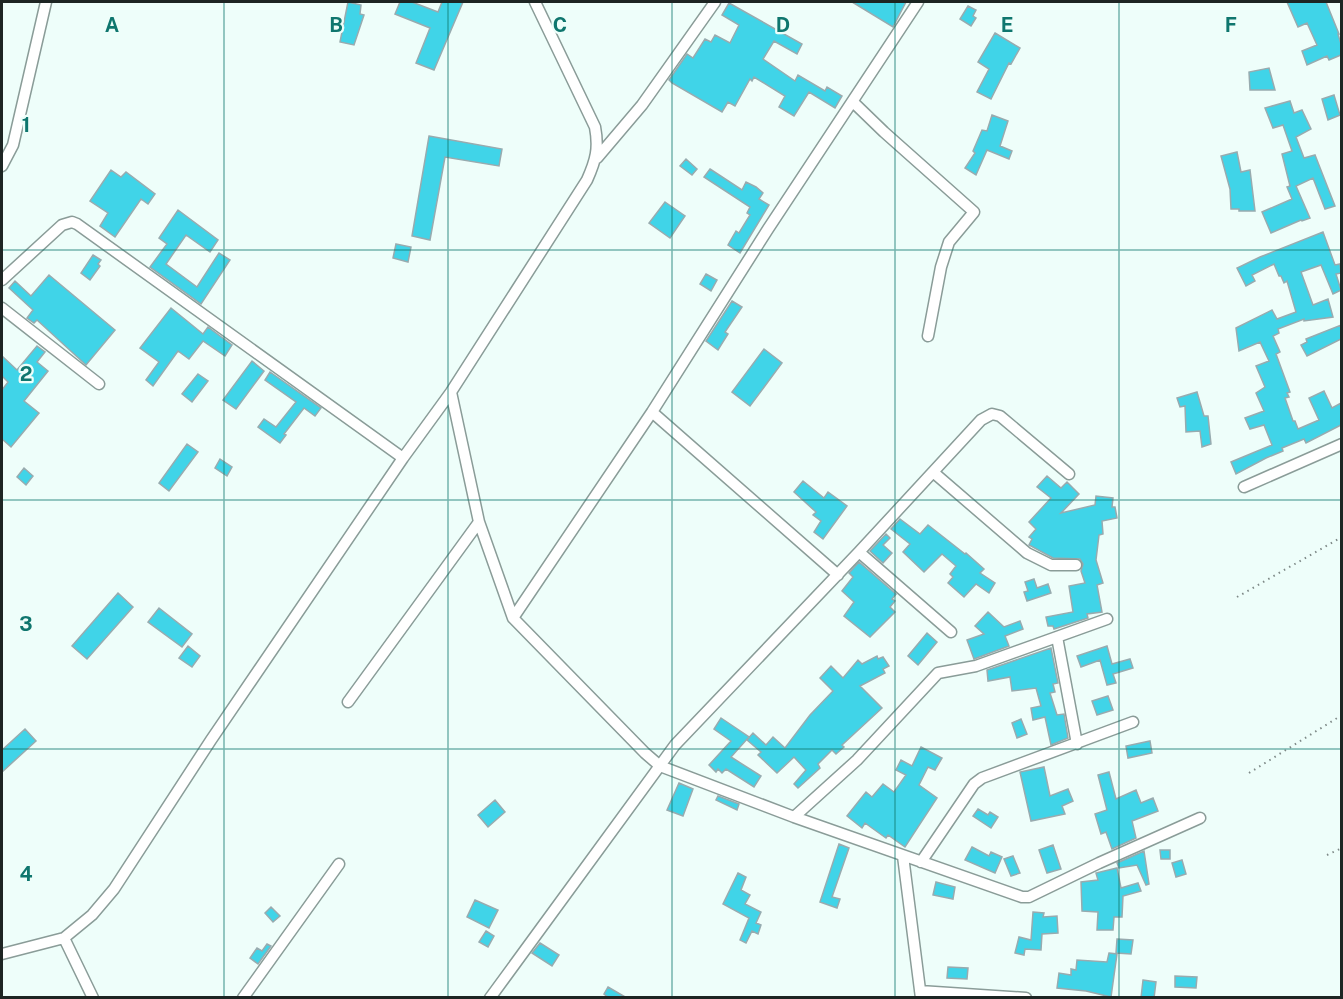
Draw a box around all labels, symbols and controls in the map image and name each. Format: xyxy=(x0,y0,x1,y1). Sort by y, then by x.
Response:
text: A xyxy=(105,13,119,37)
text: B xyxy=(329,13,343,37)
text: C xyxy=(553,13,567,37)
text: D xyxy=(776,13,790,37)
text: E xyxy=(1001,13,1013,37)
text: F xyxy=(1225,13,1237,37)
text: 1 xyxy=(22,113,30,137)
text: 2 xyxy=(20,362,32,386)
text: 3 xyxy=(19,612,33,636)
text: 4 xyxy=(19,862,33,886)

